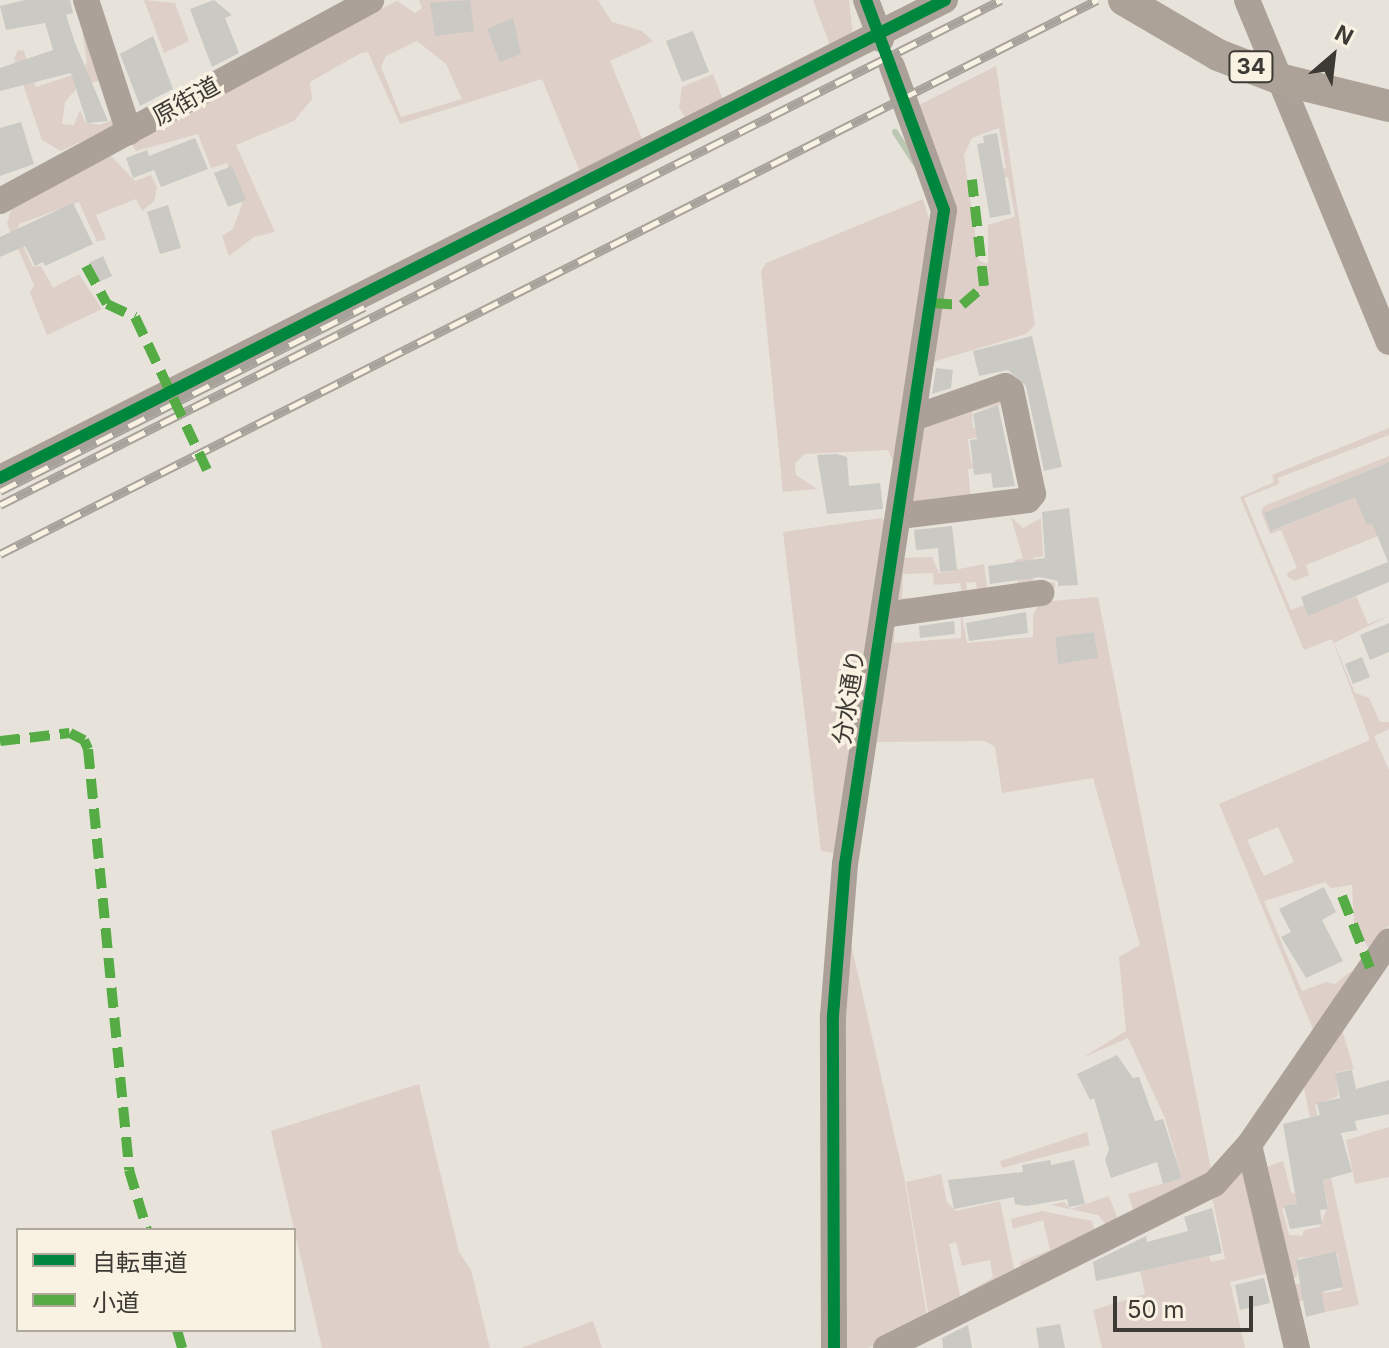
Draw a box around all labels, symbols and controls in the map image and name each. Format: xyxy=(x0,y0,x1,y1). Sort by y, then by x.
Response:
north arrow xyxy=(1293,16,1373,96)
text: N xyxy=(1331,19,1358,50)
road number: 34 xyxy=(1227,49,1275,85)
street label: 原街道 xyxy=(148,71,224,131)
street label: 分水通り xyxy=(827,647,871,747)
legend xyxy=(16,1228,296,1332)
text: 自転車道 xyxy=(92,1248,188,1277)
scale bar xyxy=(1117,1280,1257,1330)
text: 小道 xyxy=(92,1288,140,1317)
text: 50 m xyxy=(1127,1295,1185,1324)

